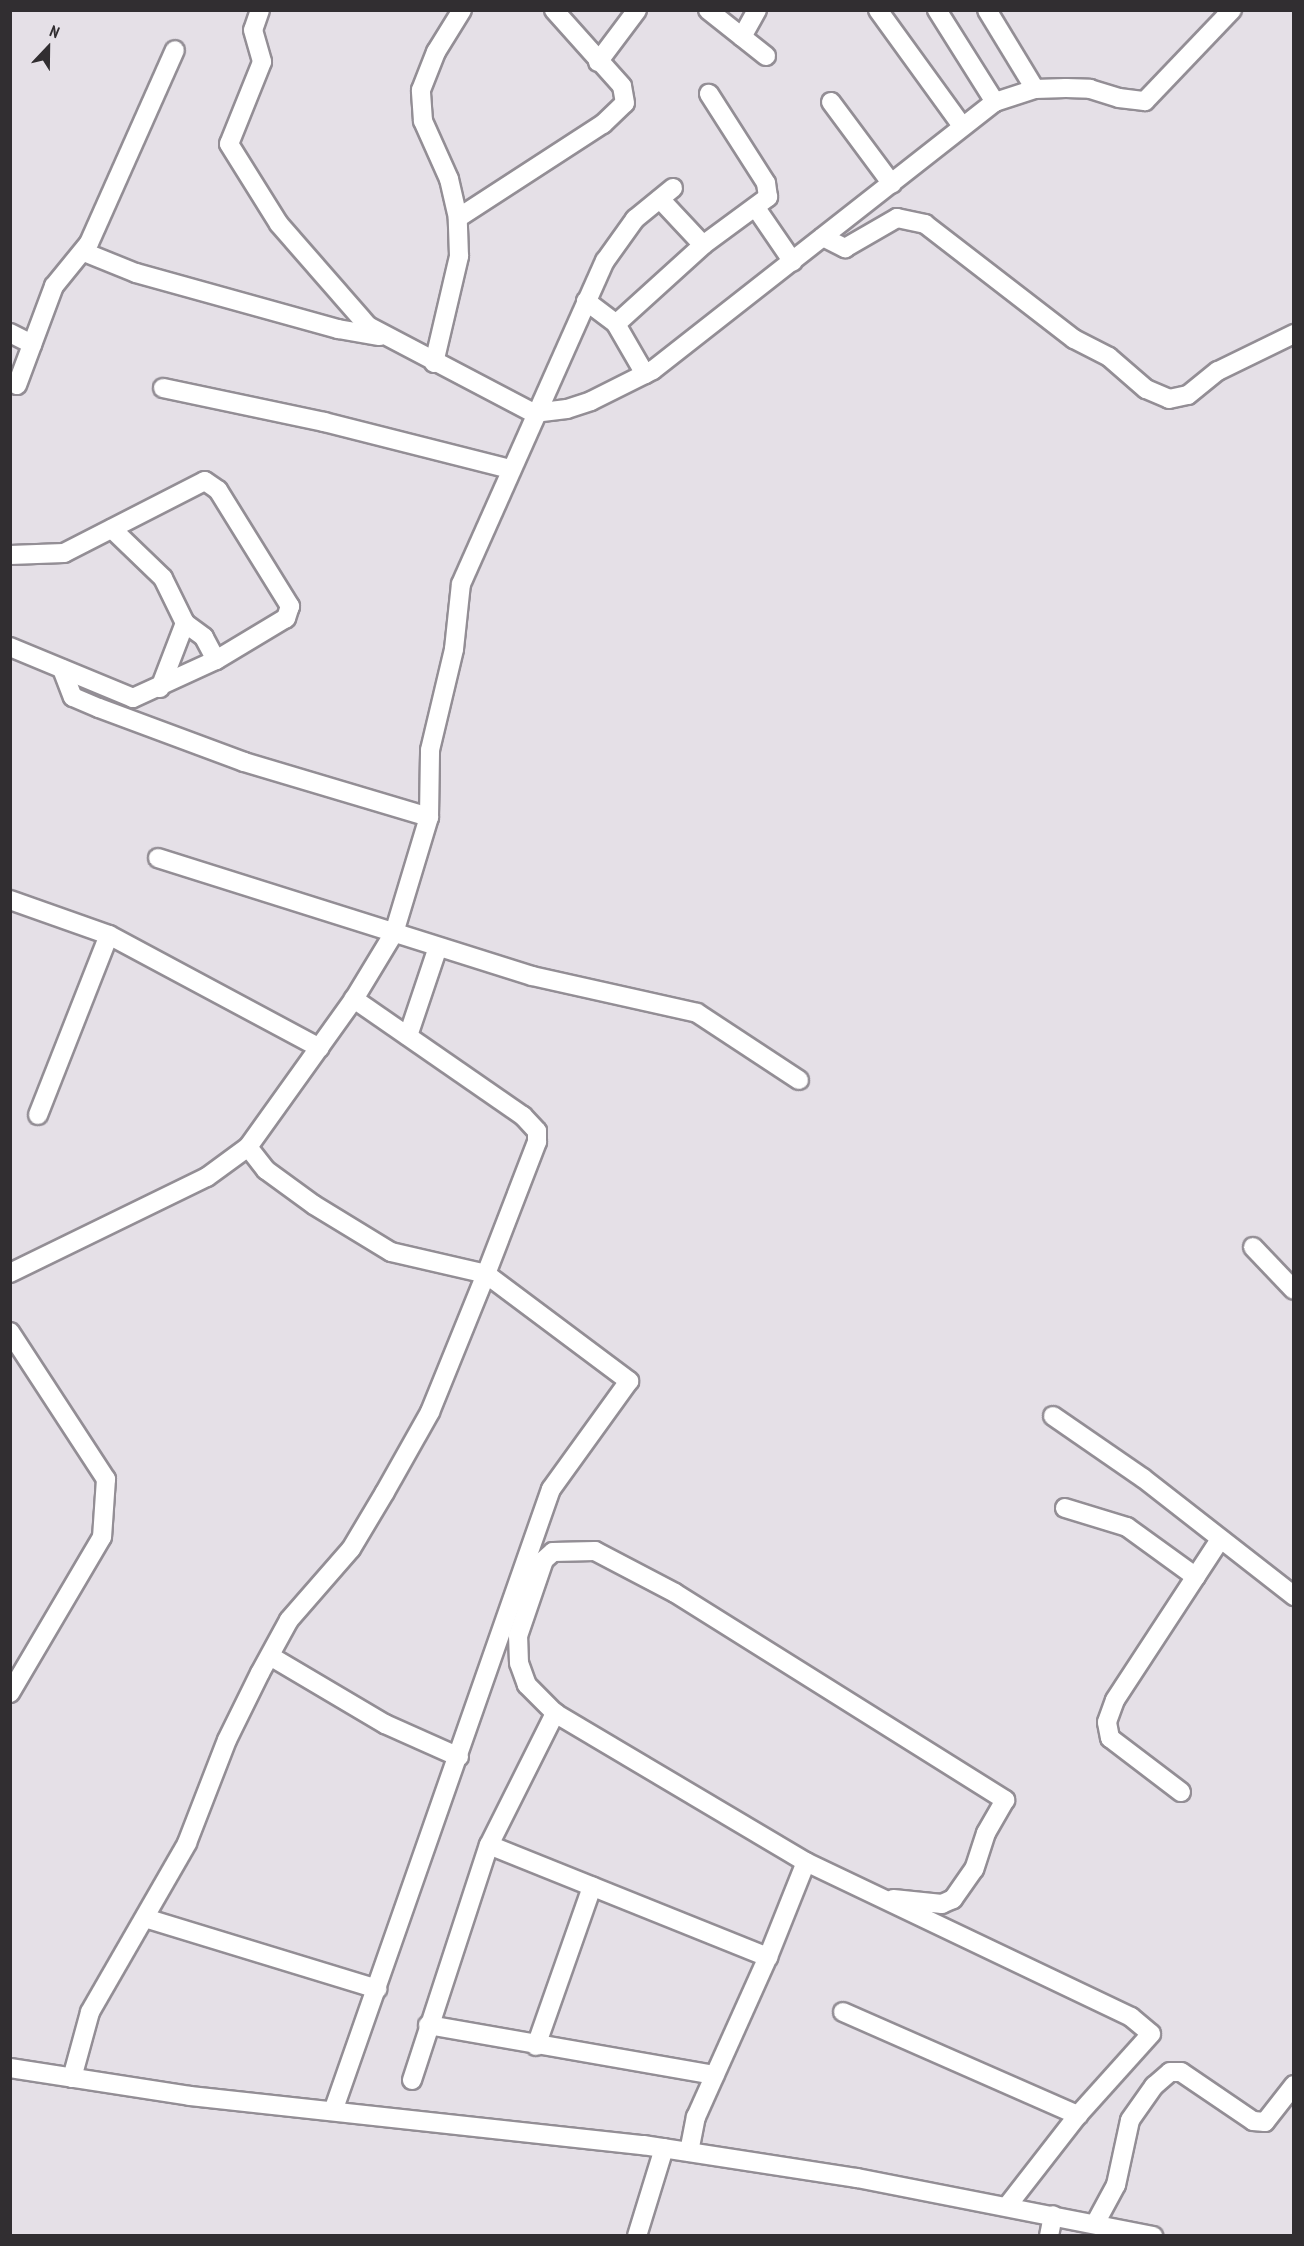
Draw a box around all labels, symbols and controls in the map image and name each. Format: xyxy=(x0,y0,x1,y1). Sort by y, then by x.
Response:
north arrow xyxy=(18,18,78,78)
text: N xyxy=(47,20,62,42)

